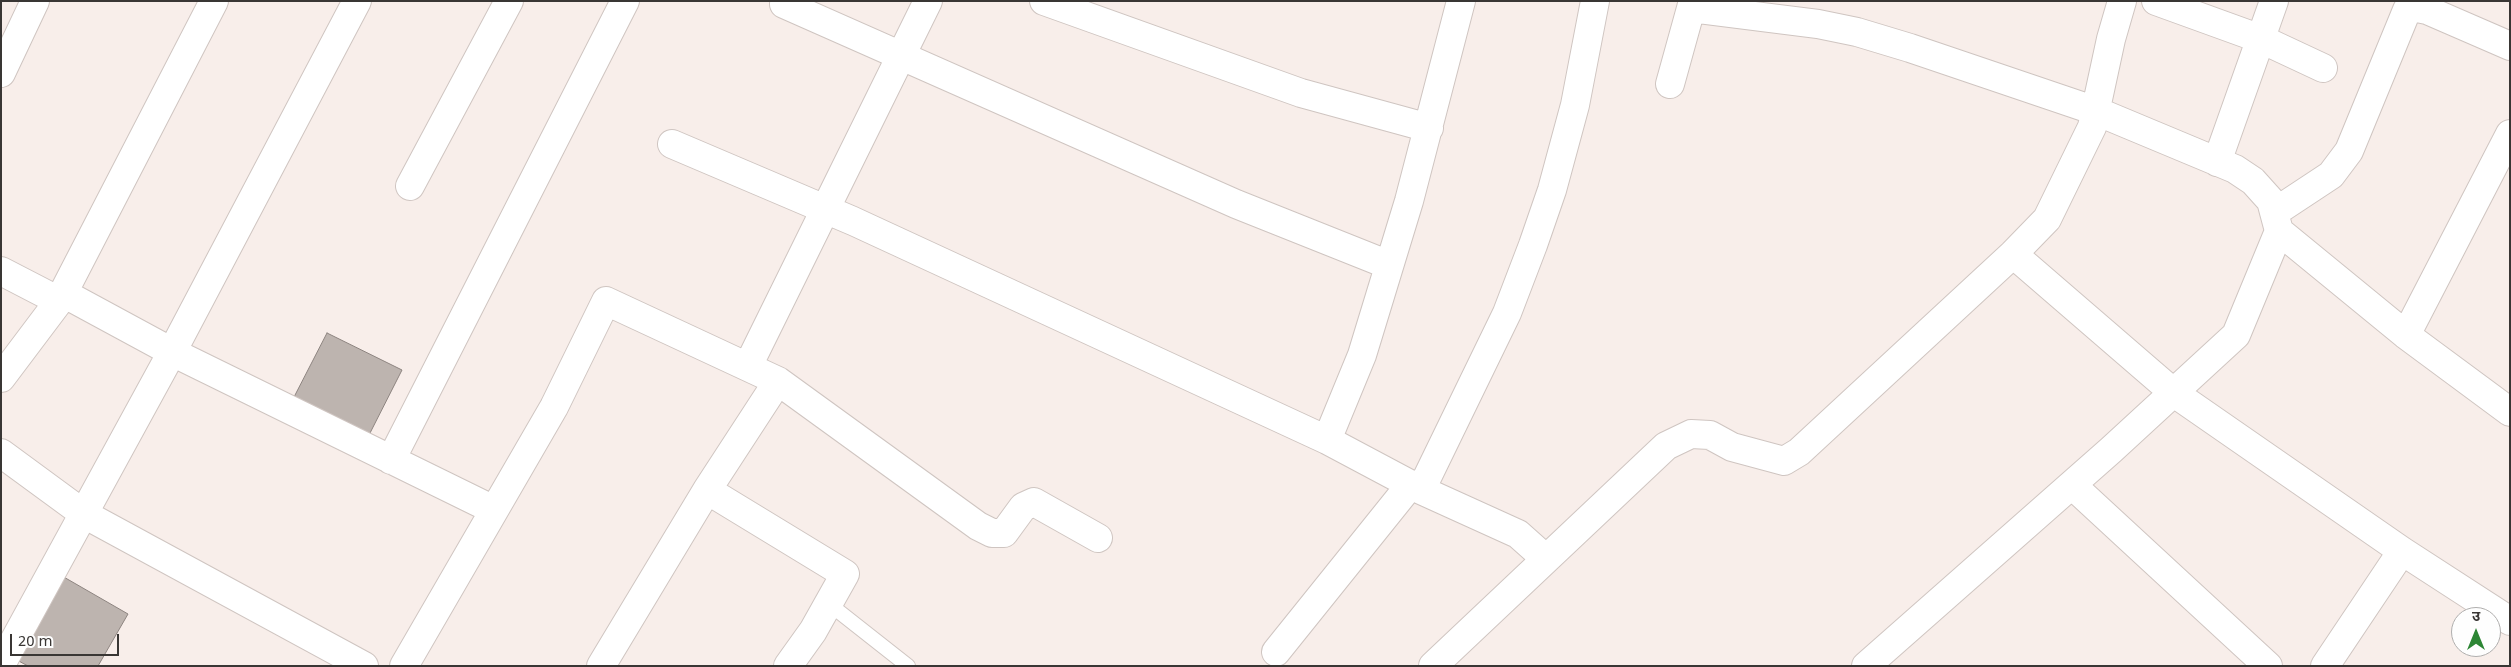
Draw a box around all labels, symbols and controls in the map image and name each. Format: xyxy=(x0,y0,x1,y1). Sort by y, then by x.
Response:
north arrow xyxy=(2451,607,2501,657)
text: उ xyxy=(2472,608,2480,627)
scale bar xyxy=(12,624,121,656)
text: 20 m xyxy=(18,633,52,652)

